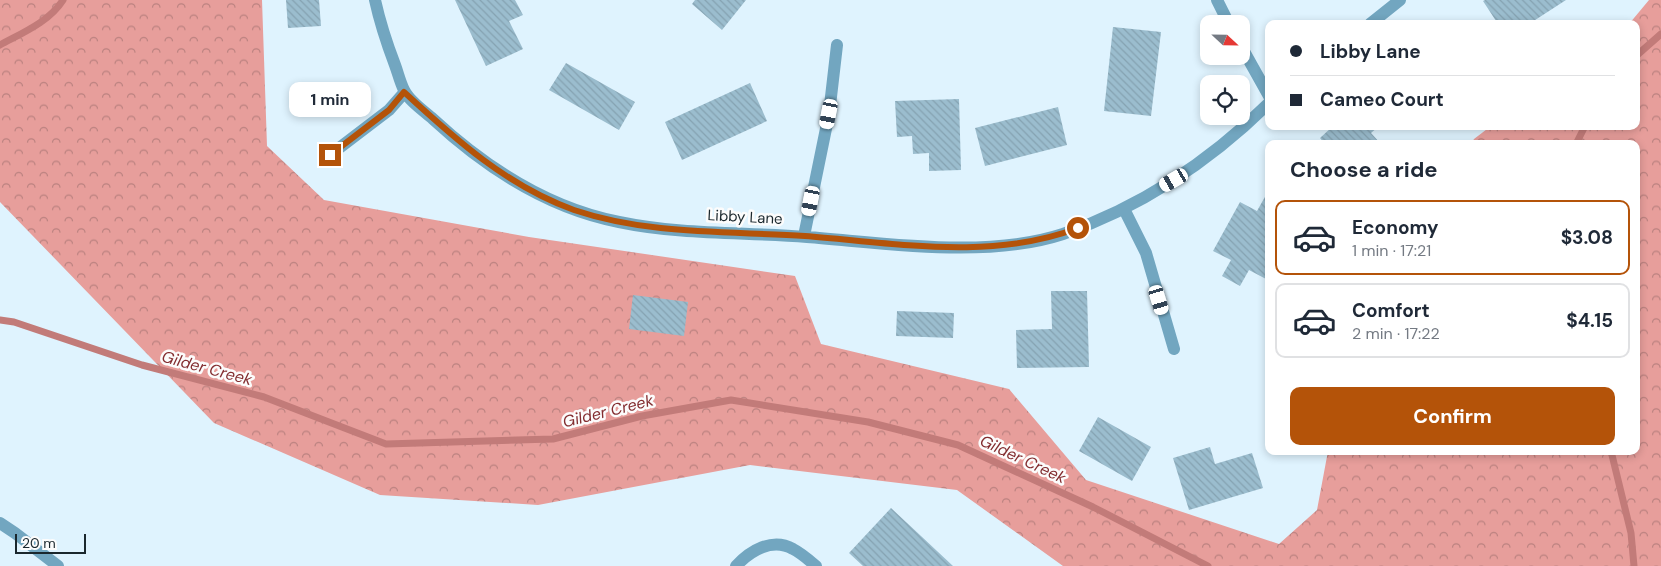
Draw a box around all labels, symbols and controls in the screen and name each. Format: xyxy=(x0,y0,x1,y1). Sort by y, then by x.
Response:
north arrow xyxy=(1200,15,1250,65)
map controls xyxy=(1200,15,1250,125)
text: Libby Lane xyxy=(1320,39,1421,64)
button: locate xyxy=(1200,75,1250,125)
callout: 1 min xyxy=(289,82,371,118)
text: Cameo Court xyxy=(1320,87,1444,112)
text: 1 min xyxy=(311,89,349,110)
car xyxy=(818,98,839,130)
route end xyxy=(319,144,341,166)
text: Choose a ride xyxy=(1290,155,1438,184)
car xyxy=(1157,166,1190,194)
car xyxy=(800,185,821,217)
street label: Libby Lane xyxy=(707,205,783,229)
icon: car xyxy=(1292,215,1337,260)
text: Economy xyxy=(1352,215,1439,240)
route start xyxy=(1067,217,1089,239)
text: $3.08 xyxy=(1561,225,1613,250)
text: 1 min · 17:21 xyxy=(1352,240,1431,261)
car xyxy=(1147,283,1170,317)
icon: car xyxy=(1292,298,1337,343)
text: Comfort xyxy=(1352,298,1430,323)
text: $4.15 xyxy=(1566,308,1613,333)
text: 2 min · 17:22 xyxy=(1352,323,1440,344)
water label: Gilder Creek xyxy=(159,346,255,390)
button: Confirm xyxy=(1290,387,1615,445)
water label: Gilder Creek xyxy=(560,389,656,432)
water label: Gilder Creek xyxy=(977,430,1070,488)
scale bar xyxy=(15,531,86,554)
text: 20 m xyxy=(22,534,56,552)

